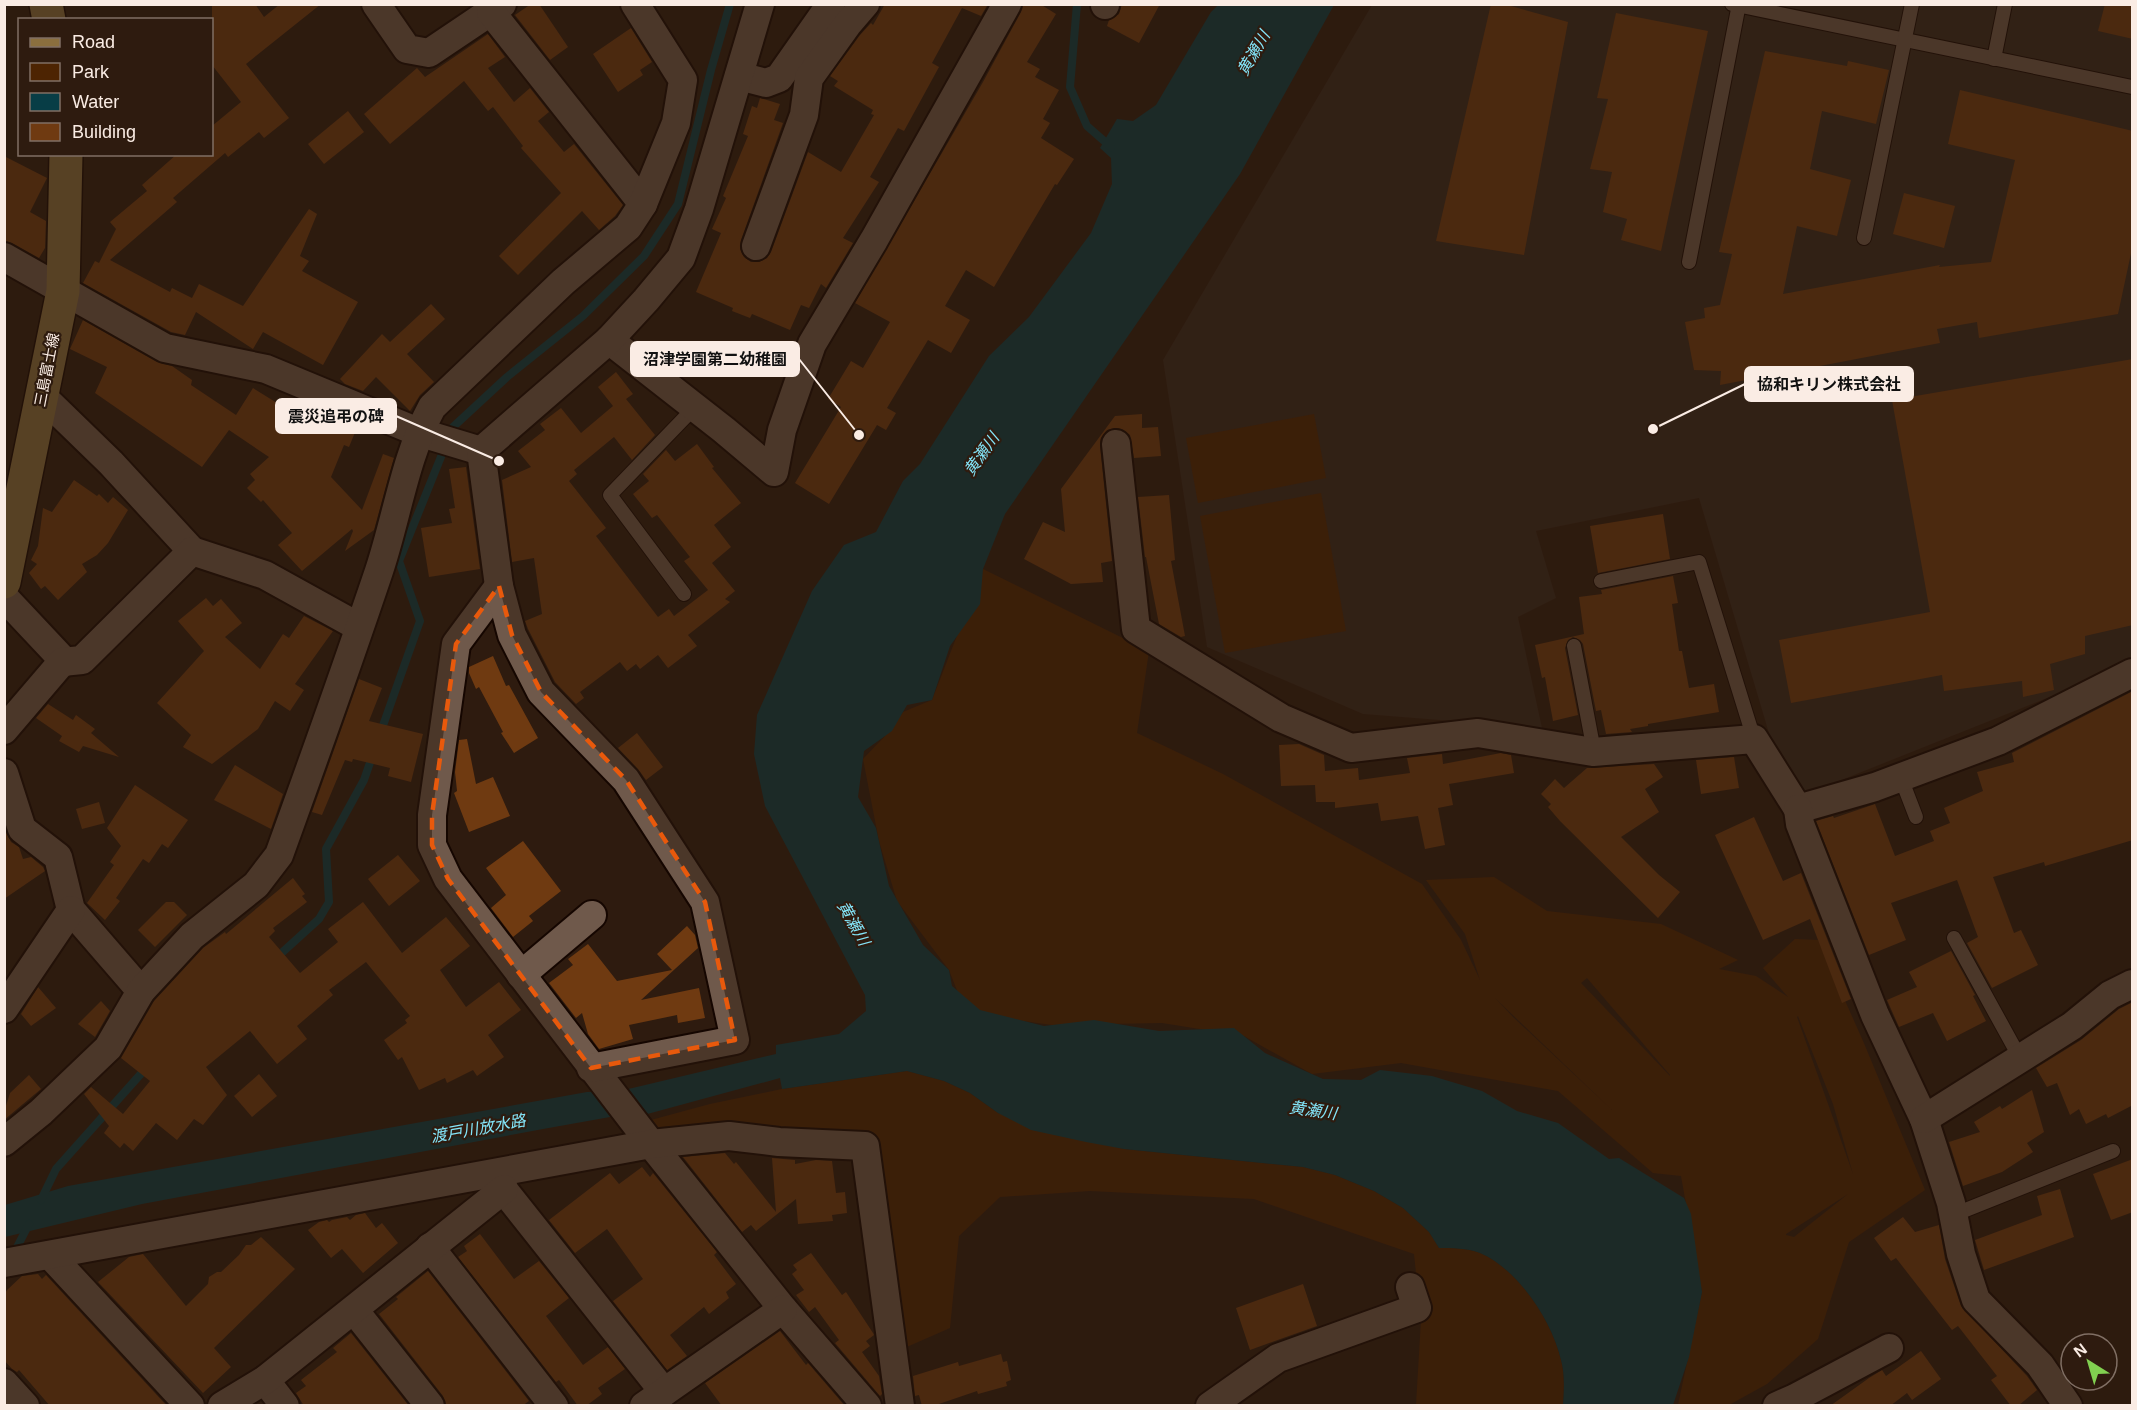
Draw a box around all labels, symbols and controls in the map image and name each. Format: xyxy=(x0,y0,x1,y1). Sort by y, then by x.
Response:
legend xyxy=(18,18,213,156)
water label: 黄瀬川 xyxy=(1234,26,1274,78)
text: Road xyxy=(72,32,115,52)
text: Park xyxy=(72,62,110,82)
text: Water xyxy=(72,92,119,112)
text: Building xyxy=(72,122,136,142)
street label: 三島富士線 xyxy=(31,331,62,408)
callout: 沼津学園第二幼稚園 xyxy=(631,342,799,376)
text: 沼津学園第二幼稚園 xyxy=(643,351,787,368)
callout: 協和キリン株式会社 xyxy=(1745,367,1913,401)
text: 協和キリン株式会社 xyxy=(1757,375,1901,393)
callout: 震災追弔の碑 xyxy=(276,399,396,433)
text: 震災追弔の碑 xyxy=(288,408,384,425)
water label: 黄瀬川 xyxy=(961,428,1003,479)
water label: 黄瀬川 xyxy=(834,898,874,950)
water label: 黄瀬川 xyxy=(1288,1099,1340,1123)
water label: 渡戸川放水路 xyxy=(429,1111,529,1145)
north arrow xyxy=(2059,1332,2119,1392)
text: N xyxy=(2071,1340,2090,1361)

